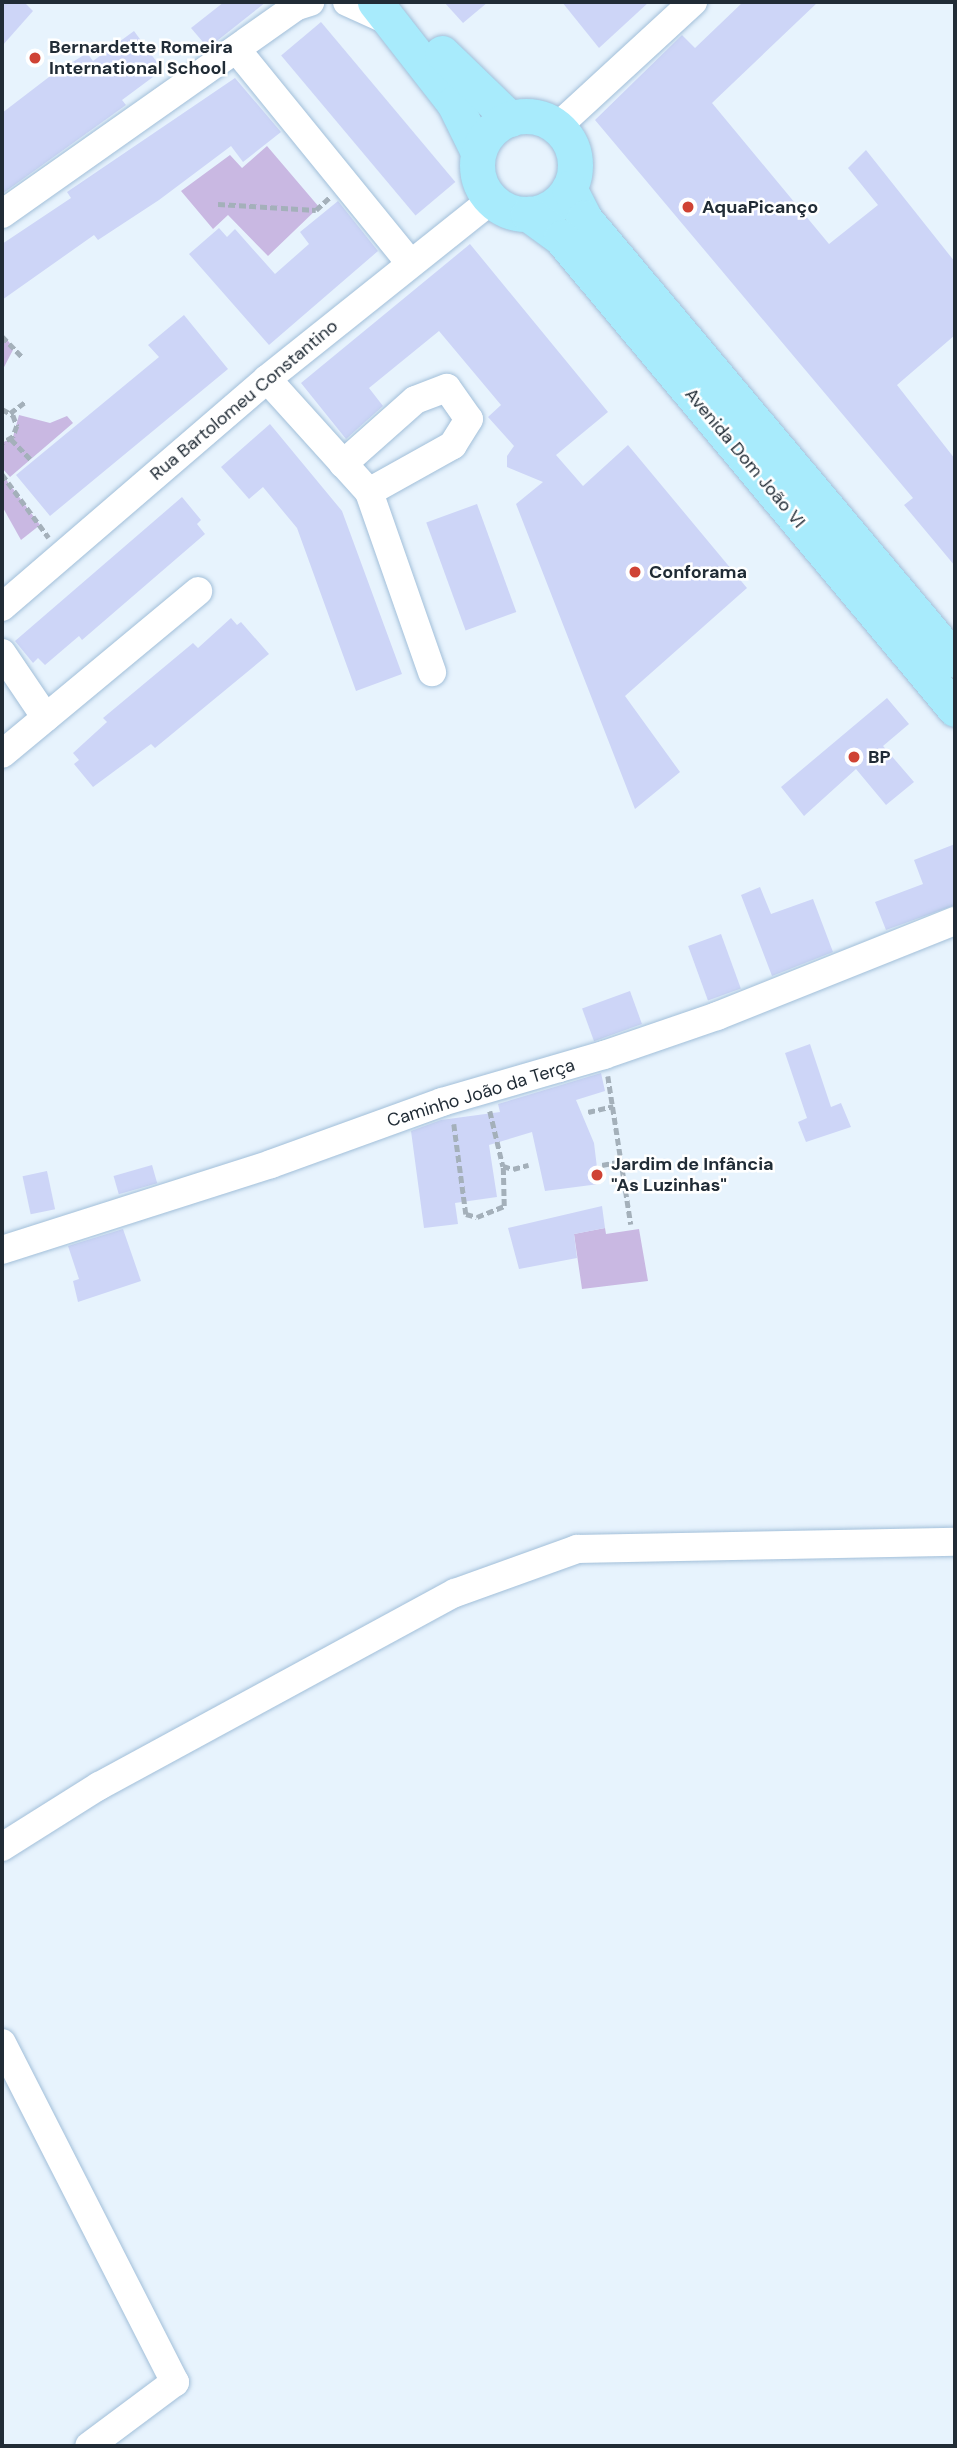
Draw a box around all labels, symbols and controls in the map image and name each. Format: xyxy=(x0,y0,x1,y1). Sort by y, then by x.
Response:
place label: Bernardette Romeira International School xyxy=(49,37,233,80)
marker: Bernardette Romeira International School xyxy=(27,50,43,66)
place label: AquaPicanço xyxy=(702,196,818,218)
marker: AquaPicanço xyxy=(680,199,696,215)
street label: Rua Bartolomeu Constantino xyxy=(146,315,342,485)
street label: Avenida Dom João VI xyxy=(680,384,810,532)
place label: Conforama xyxy=(649,561,747,583)
marker: Conforama xyxy=(627,564,643,580)
place label: BP xyxy=(868,746,891,768)
marker: BP xyxy=(846,749,862,765)
street label: Caminho João da Terça xyxy=(385,1054,577,1132)
place label: Jardim de Infância "As Luzinhas" xyxy=(611,1154,774,1196)
marker: Jardim de Infância "As Luzinhas" xyxy=(589,1167,605,1183)

